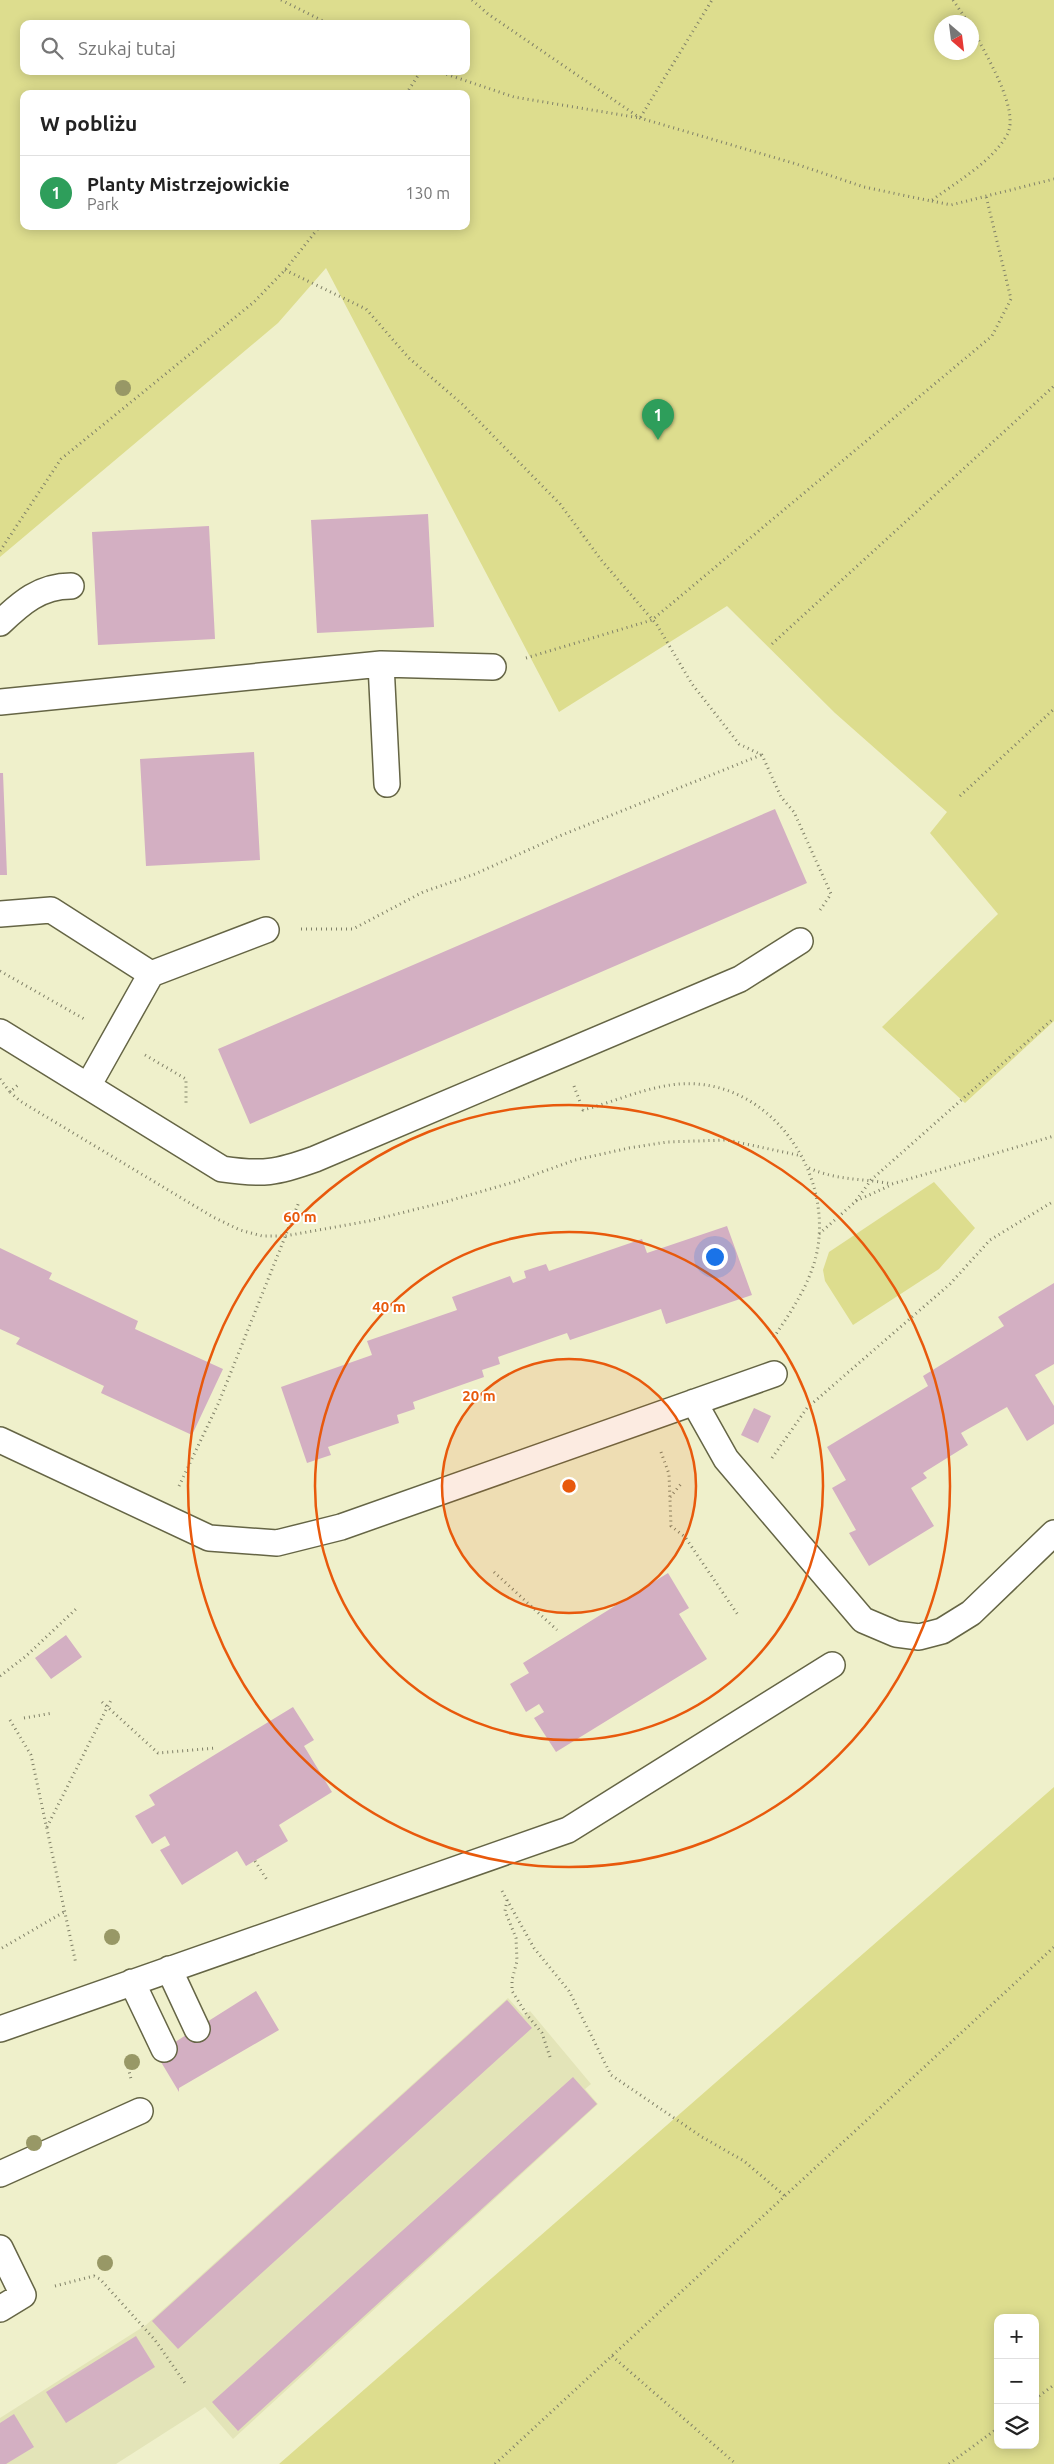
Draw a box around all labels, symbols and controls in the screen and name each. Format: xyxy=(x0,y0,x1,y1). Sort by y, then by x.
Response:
north arrow xyxy=(934,15,979,60)
search box xyxy=(20,20,470,75)
icon: search xyxy=(38,34,66,62)
text: Szukaj tutaj xyxy=(78,37,176,59)
text: W pobliżu xyxy=(40,111,137,135)
text: Planty Mistrzejowickie xyxy=(87,173,290,195)
text: 1 xyxy=(51,184,61,202)
text: 130 m xyxy=(405,184,450,202)
text: Park xyxy=(87,195,119,213)
pin: 1 xyxy=(642,399,674,440)
text: 60 m xyxy=(283,1208,317,1225)
your location xyxy=(702,1244,728,1270)
text: 40 m xyxy=(372,1298,406,1315)
text: 20 m xyxy=(462,1387,496,1404)
centre of rings xyxy=(560,1477,578,1495)
map controls xyxy=(994,2314,1039,2449)
button: + xyxy=(994,2314,1039,2359)
button: − xyxy=(994,2359,1039,2404)
button: layers xyxy=(994,2404,1039,2449)

